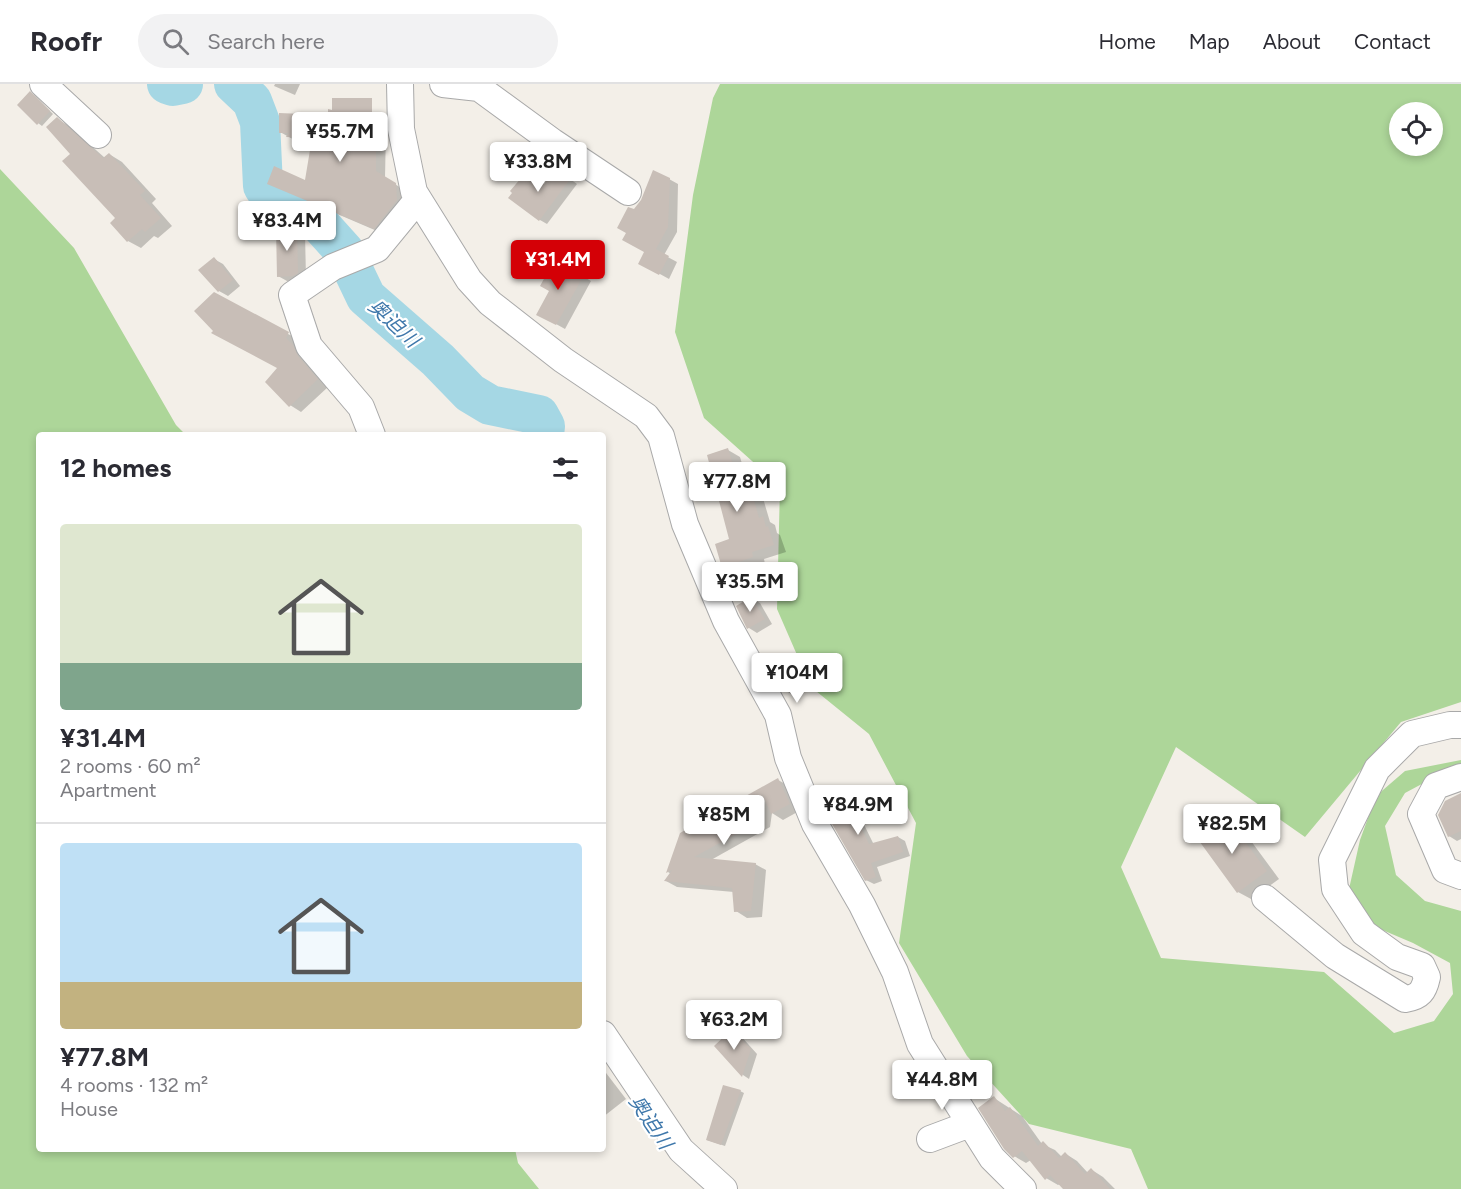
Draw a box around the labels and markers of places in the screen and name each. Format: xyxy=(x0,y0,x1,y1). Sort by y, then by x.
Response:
pin: ¥55.7M xyxy=(291,112,389,163)
pin: ¥33.8M xyxy=(489,142,587,193)
pin: ¥83.4M xyxy=(238,201,336,252)
pin: ¥31.4M xyxy=(509,240,607,291)
pin: ¥77.8M xyxy=(688,462,786,513)
pin: ¥35.5M xyxy=(701,562,799,613)
pin: ¥104M xyxy=(755,653,839,704)
pin: ¥84.9M xyxy=(809,785,907,836)
pin: ¥85M xyxy=(688,795,760,846)
pin: ¥82.5M xyxy=(1183,804,1281,855)
pin: ¥63.2M xyxy=(685,1000,783,1051)
pin: ¥44.8M xyxy=(893,1060,991,1111)

